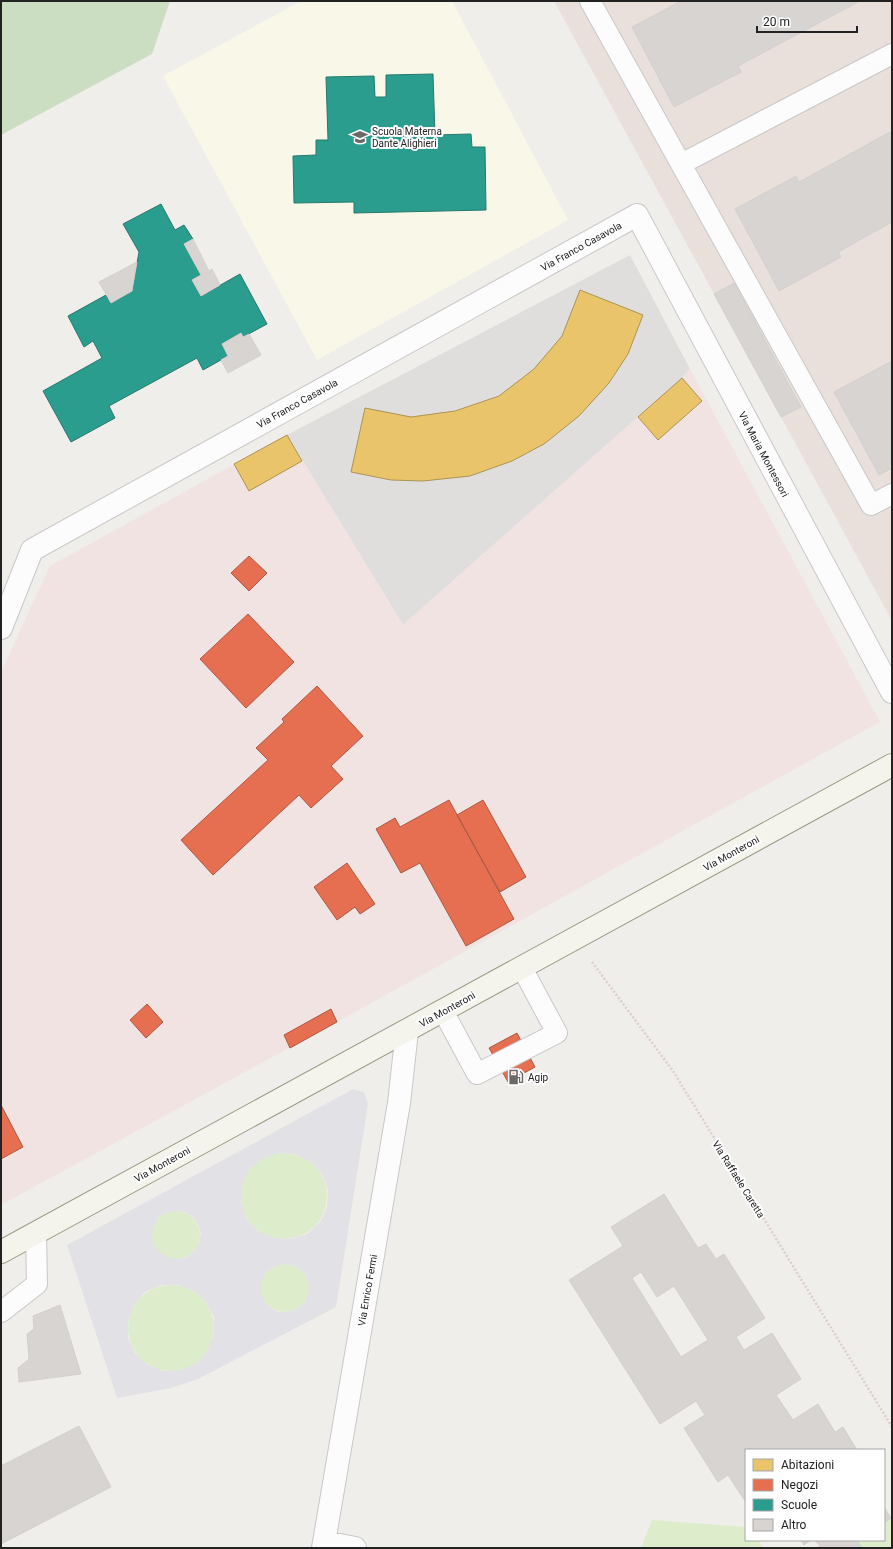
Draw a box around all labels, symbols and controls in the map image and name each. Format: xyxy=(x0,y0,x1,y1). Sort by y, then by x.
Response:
scale bar xyxy=(757,8,857,34)
text: 20 m xyxy=(763,15,790,29)
place label: Scuola Materna Dante Alighieri xyxy=(372,126,442,149)
school or university icon: Scuola Materna Dante Alighieri xyxy=(351,128,369,146)
street label: Via Franco Casavola xyxy=(539,220,623,273)
street label: Via Franco Casavola xyxy=(255,377,339,430)
street label: Via Maria Montessori xyxy=(736,410,791,499)
street label: Via Monteroni xyxy=(701,834,761,873)
street label: Via Monteroni xyxy=(417,990,477,1029)
fuel station icon: Agip xyxy=(507,1068,525,1086)
place label: Agip xyxy=(528,1072,549,1083)
street label: Via Raffaele Caretta xyxy=(710,1139,767,1220)
street label: Via Monteroni xyxy=(132,1145,192,1184)
street label: Via Enrico Fermi xyxy=(356,1253,379,1327)
legend xyxy=(745,1449,885,1541)
text: Abitazioni xyxy=(781,1458,834,1472)
text: Negozi xyxy=(781,1478,818,1492)
text: Scuole xyxy=(781,1498,817,1512)
text: Altro xyxy=(781,1518,807,1532)

